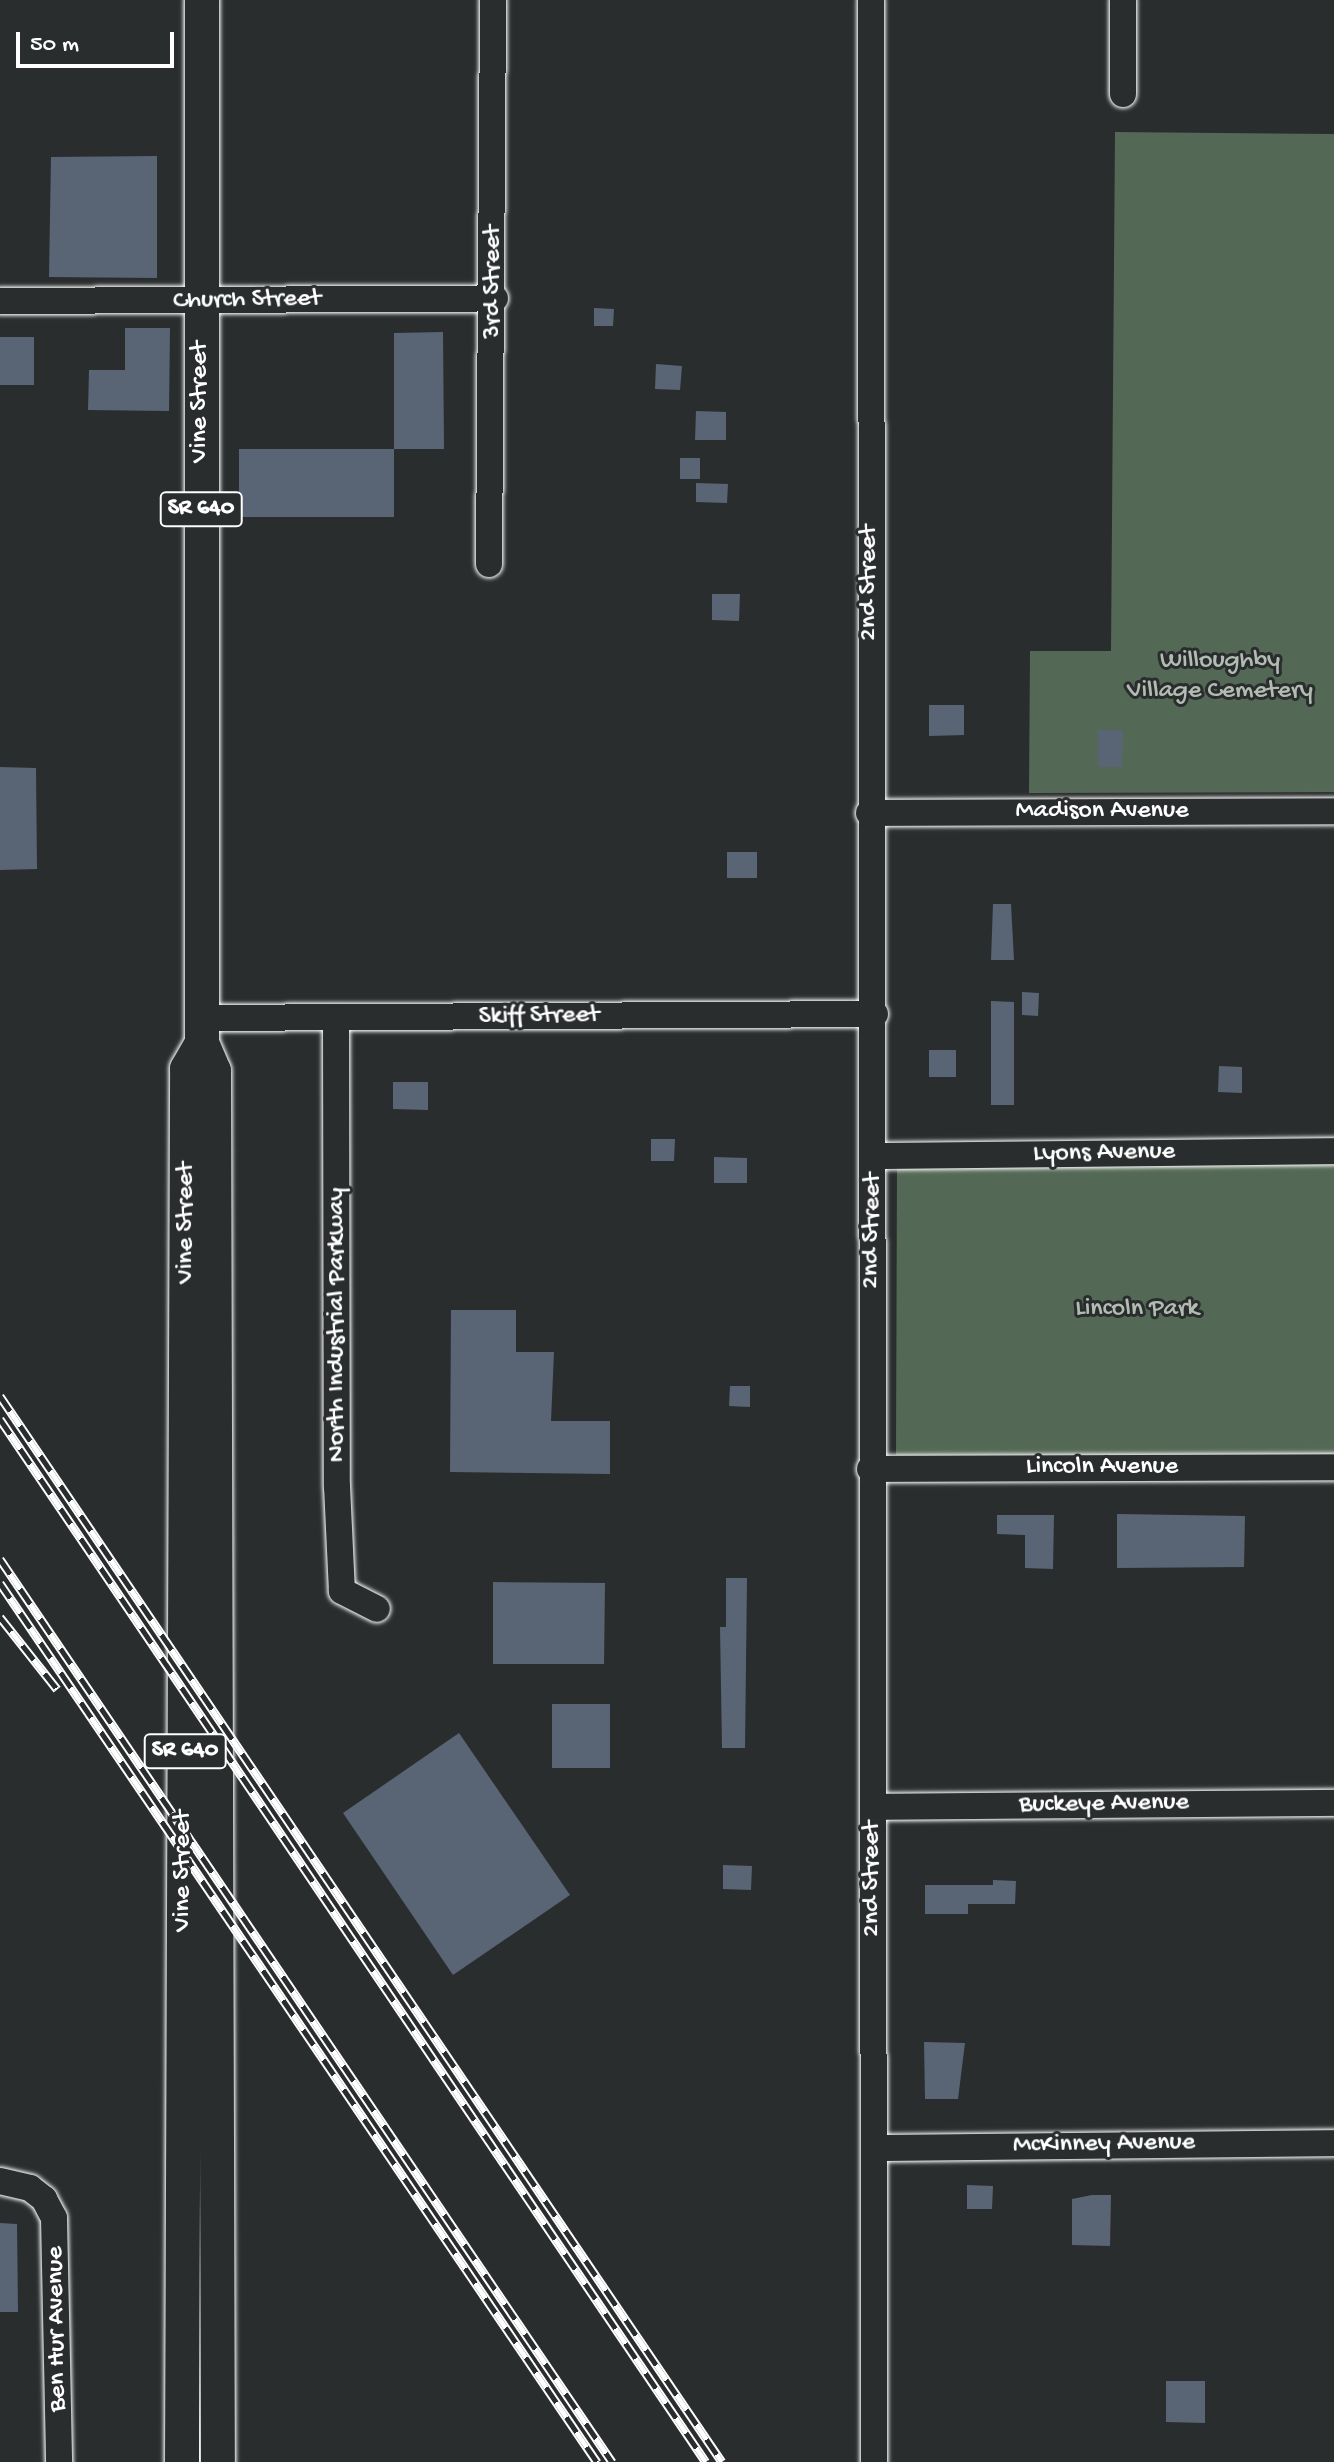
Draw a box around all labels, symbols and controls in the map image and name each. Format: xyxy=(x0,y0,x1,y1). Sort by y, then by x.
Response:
scale bar xyxy=(20,16,178,66)
text: 50 m xyxy=(30,31,79,60)
street label: 3rd Street xyxy=(478,225,510,339)
street label: Church Street xyxy=(173,284,321,318)
street label: Vine Street xyxy=(185,341,217,463)
road number: SR 640 xyxy=(159,489,243,529)
street label: 2nd Street xyxy=(854,525,886,641)
park label: Willoughby Village Cemetery xyxy=(1127,646,1313,708)
street label: Madison Avenue xyxy=(1015,796,1189,828)
street label: Skiff Street xyxy=(478,1000,600,1034)
street label: Lyons Avenue xyxy=(1033,1137,1175,1171)
street label: Vine Street xyxy=(171,1162,203,1284)
street label: 2nd Street xyxy=(856,1173,890,1289)
street label: North Industrial Parkway xyxy=(322,1188,354,1462)
park label: Lincoln Park xyxy=(1075,1294,1199,1326)
street label: Lincoln Avenue xyxy=(1026,1452,1178,1484)
road number: SR 640 xyxy=(143,1731,227,1771)
street label: Buckeye Avenue xyxy=(1019,1788,1189,1822)
street label: Vine Street xyxy=(168,1810,200,1932)
street label: 2nd Street xyxy=(857,1821,889,1937)
street label: McKinney Avenue xyxy=(1013,2128,1195,2162)
street label: Ben Hur Avenue xyxy=(41,2246,75,2412)

